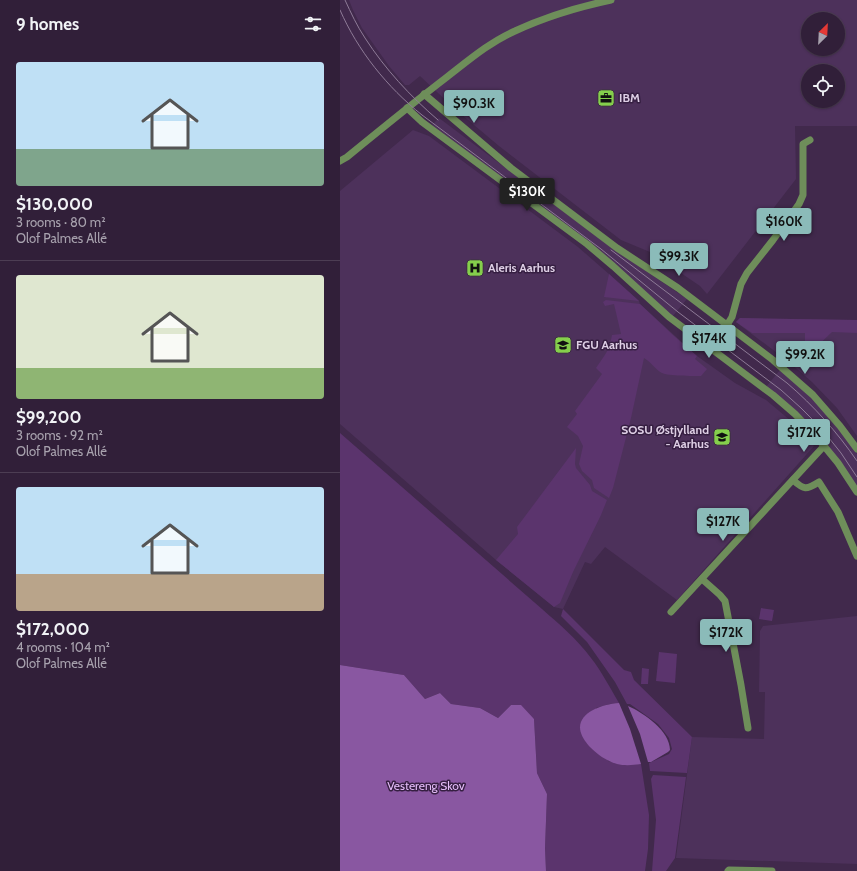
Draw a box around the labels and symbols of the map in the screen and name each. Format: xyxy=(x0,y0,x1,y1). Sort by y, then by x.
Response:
north arrow xyxy=(801,12,845,56)
office icon: IBM xyxy=(596,88,616,108)
pin: $90.3K xyxy=(441,90,507,124)
place label: IBM xyxy=(619,90,640,105)
pin: $130K xyxy=(499,178,555,212)
pin: $160K xyxy=(756,208,812,242)
pin: $99.3K xyxy=(646,243,712,277)
hospital icon: Aleris Aarhus xyxy=(465,258,485,278)
place label: Aleris Aarhus xyxy=(488,260,555,275)
pin: $174K xyxy=(681,325,737,359)
school or university icon: FGU Aarhus xyxy=(553,335,573,355)
place label: FGU Aarhus xyxy=(576,337,637,352)
pin: $99.2K xyxy=(772,341,838,375)
pin: $172K xyxy=(776,419,832,453)
place label: SOSU Østjylland - Aarhus xyxy=(621,422,709,451)
school or university icon: SOSU Østjylland - Aarhus xyxy=(712,427,732,447)
pin: $127K xyxy=(695,508,751,542)
pin: $172K xyxy=(698,619,754,653)
park label: Vestereng Skov xyxy=(387,778,465,793)

